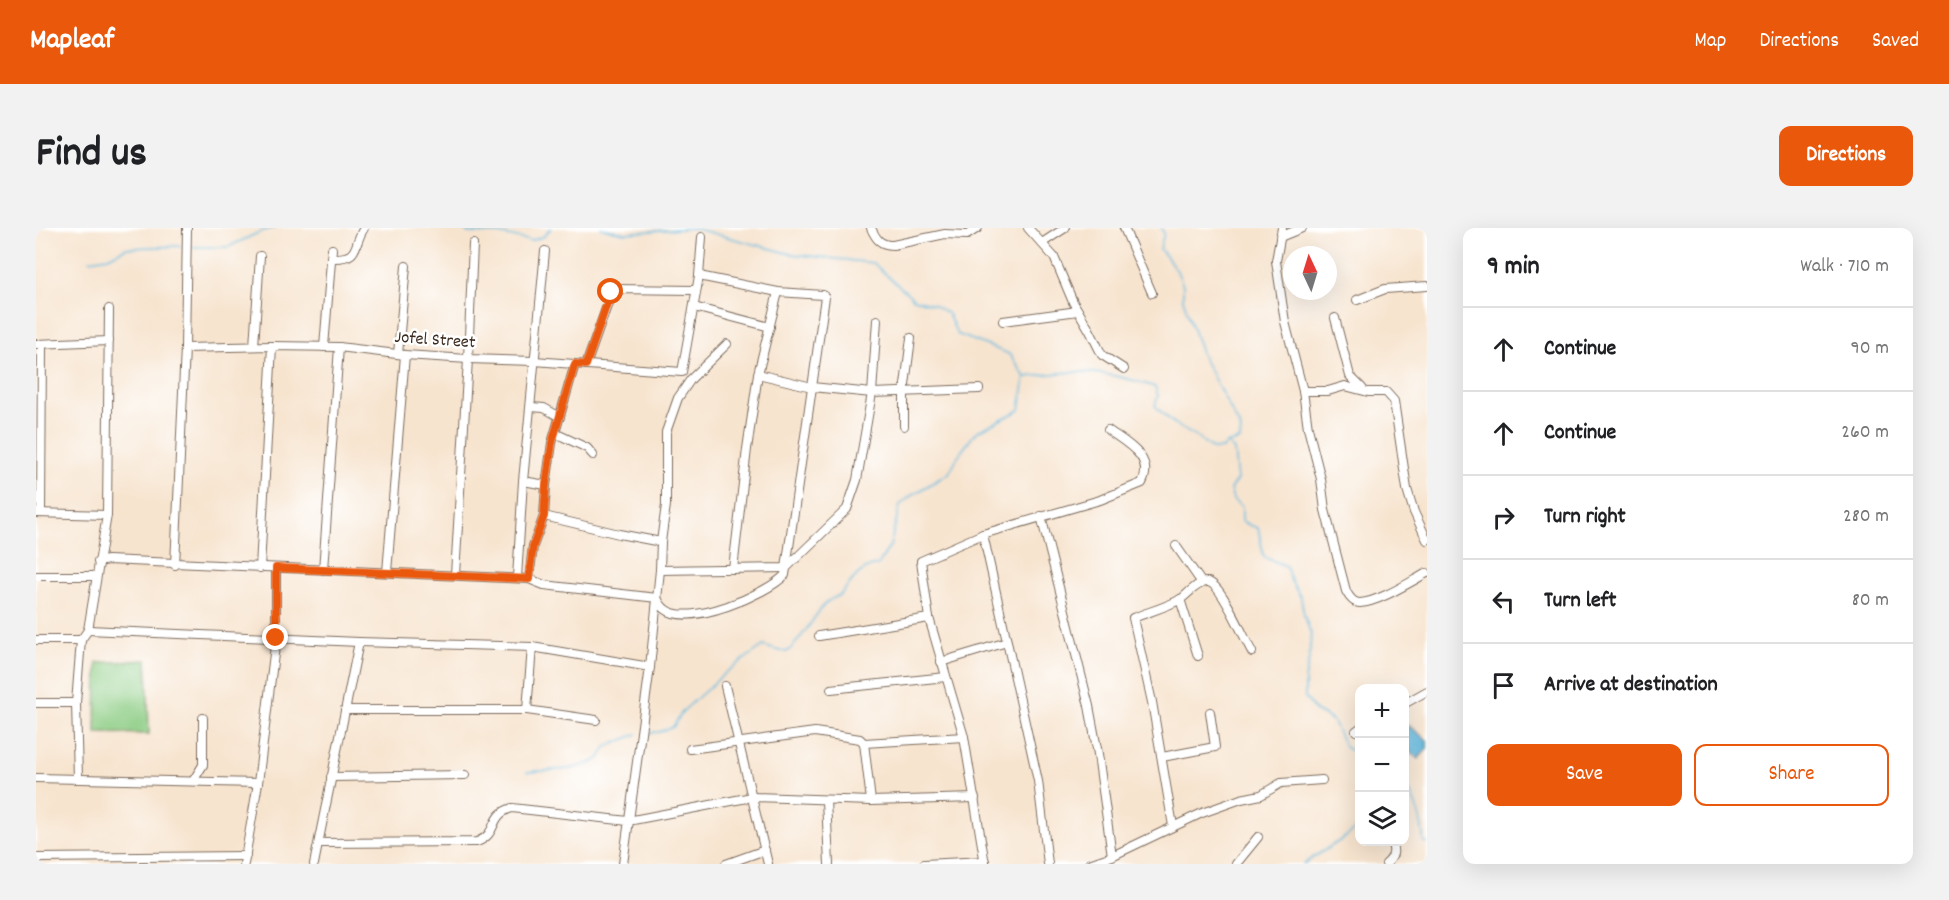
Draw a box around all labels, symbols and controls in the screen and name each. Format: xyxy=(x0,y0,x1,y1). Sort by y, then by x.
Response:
text: Mapleaf xyxy=(30,22,114,62)
text: Map xyxy=(1695,27,1726,57)
text: Directions xyxy=(1759,27,1839,57)
text: Saved xyxy=(1872,27,1919,57)
text: Find us xyxy=(36,126,147,186)
button: Directions xyxy=(1779,126,1913,186)
north arrow xyxy=(1283,246,1337,300)
text: 9 min xyxy=(1487,249,1540,286)
text: Walk · 710 m xyxy=(1800,253,1889,281)
route start xyxy=(597,278,623,304)
street label: Jofel Street xyxy=(394,326,477,356)
icon: ahead xyxy=(1487,333,1520,366)
text: Continue xyxy=(1544,334,1616,365)
text: 90 m xyxy=(1851,335,1889,363)
icon: ahead xyxy=(1487,417,1520,450)
text: Continue xyxy=(1544,418,1616,449)
text: 260 m xyxy=(1841,419,1889,447)
icon: right xyxy=(1487,501,1520,534)
text: Turn right xyxy=(1544,502,1626,533)
text: 280 m xyxy=(1843,503,1889,531)
icon: left xyxy=(1487,585,1520,618)
text: Turn left xyxy=(1544,586,1616,617)
text: 80 m xyxy=(1852,587,1889,615)
route end xyxy=(262,624,288,650)
icon: arrive xyxy=(1487,669,1520,702)
text: Arrive at destination xyxy=(1544,670,1718,701)
map controls xyxy=(1355,684,1409,846)
button: + xyxy=(1355,684,1409,738)
button: − xyxy=(1355,738,1409,792)
button: Save xyxy=(1487,744,1682,806)
button: Share xyxy=(1694,744,1889,806)
button: layers xyxy=(1355,792,1409,846)

